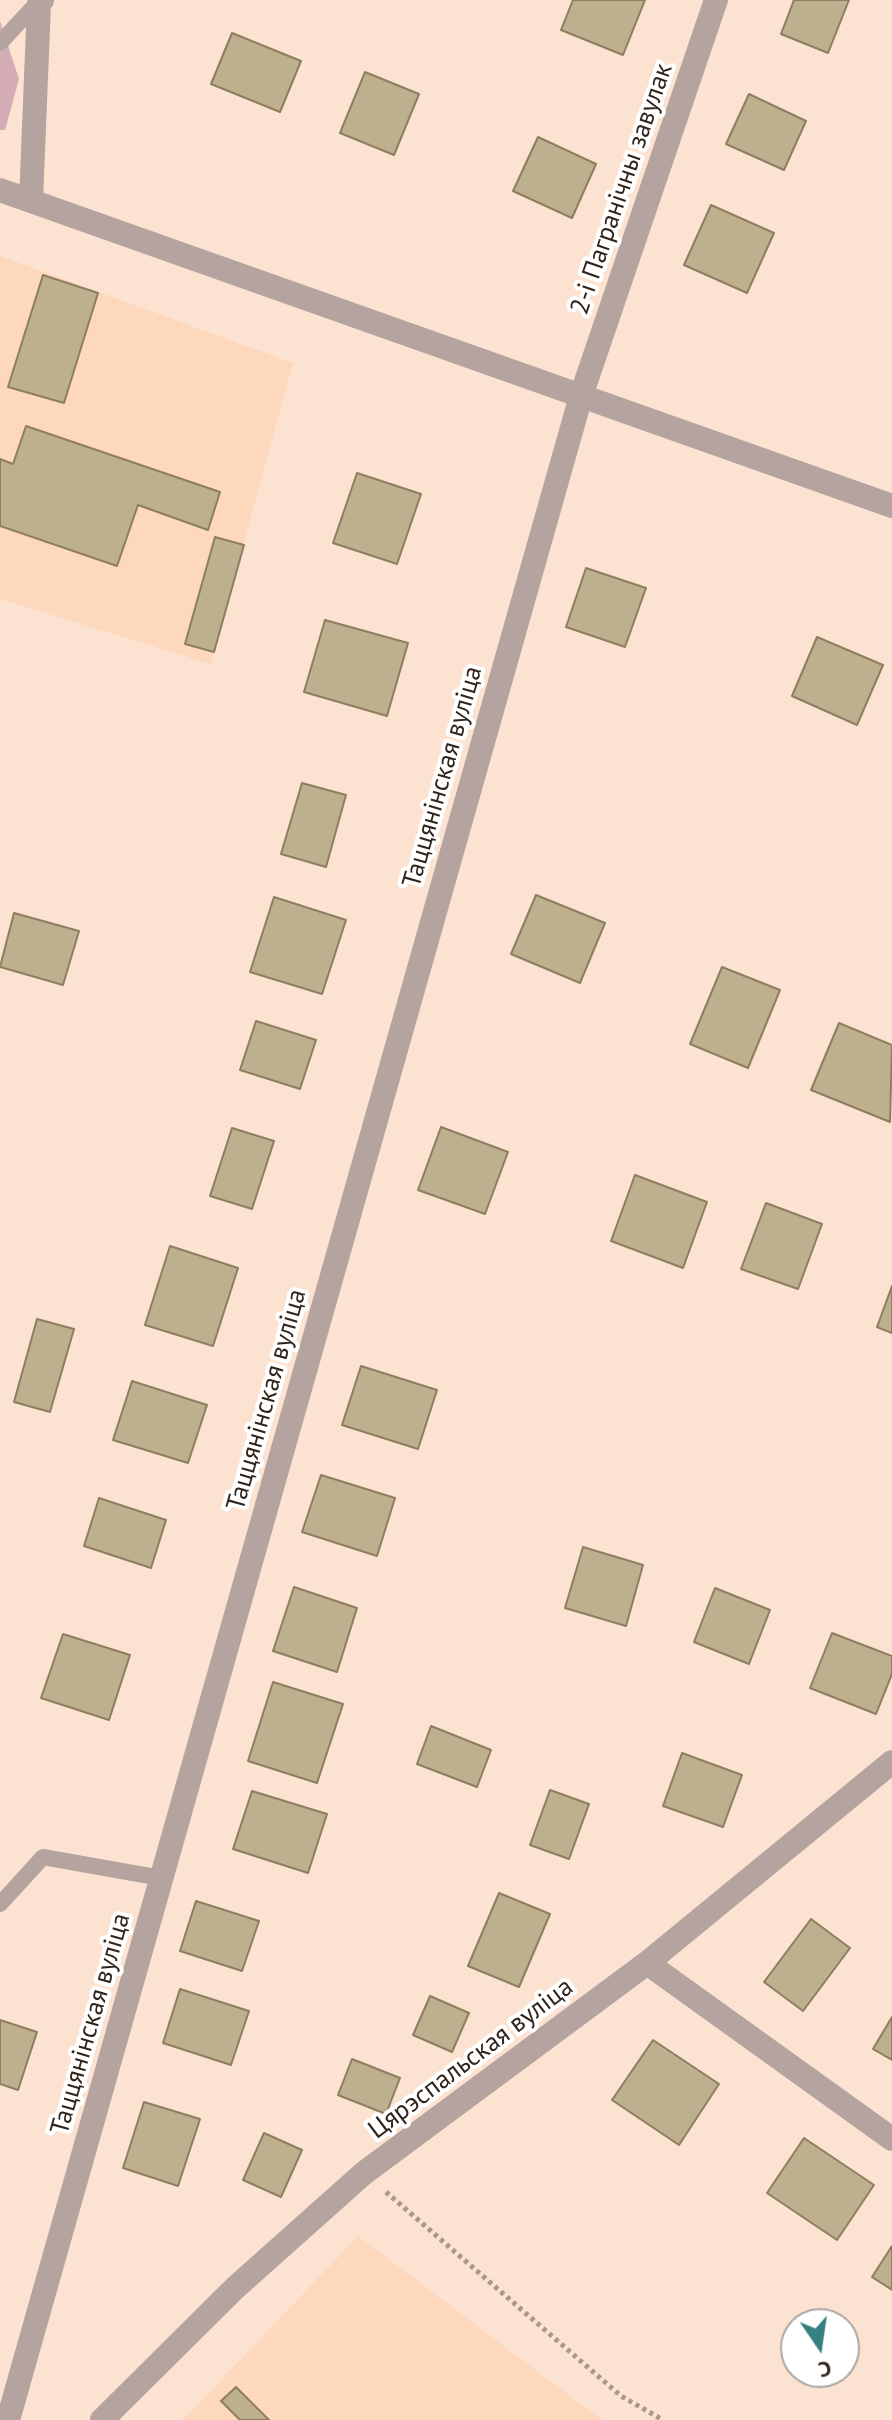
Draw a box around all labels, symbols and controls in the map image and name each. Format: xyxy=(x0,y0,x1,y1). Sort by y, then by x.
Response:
street label: 2-і Пагранічны завулак xyxy=(564,59,680,319)
street label: Таццянінская вуліца xyxy=(396,663,490,891)
street label: Таццянінская вуліца xyxy=(220,1286,314,1514)
street label: Таццянінская вуліца xyxy=(44,1910,138,2138)
street label: Цярэспальская вуліца xyxy=(363,1972,579,2146)
north arrow xyxy=(780,2308,860,2388)
text: С xyxy=(816,2354,834,2384)

